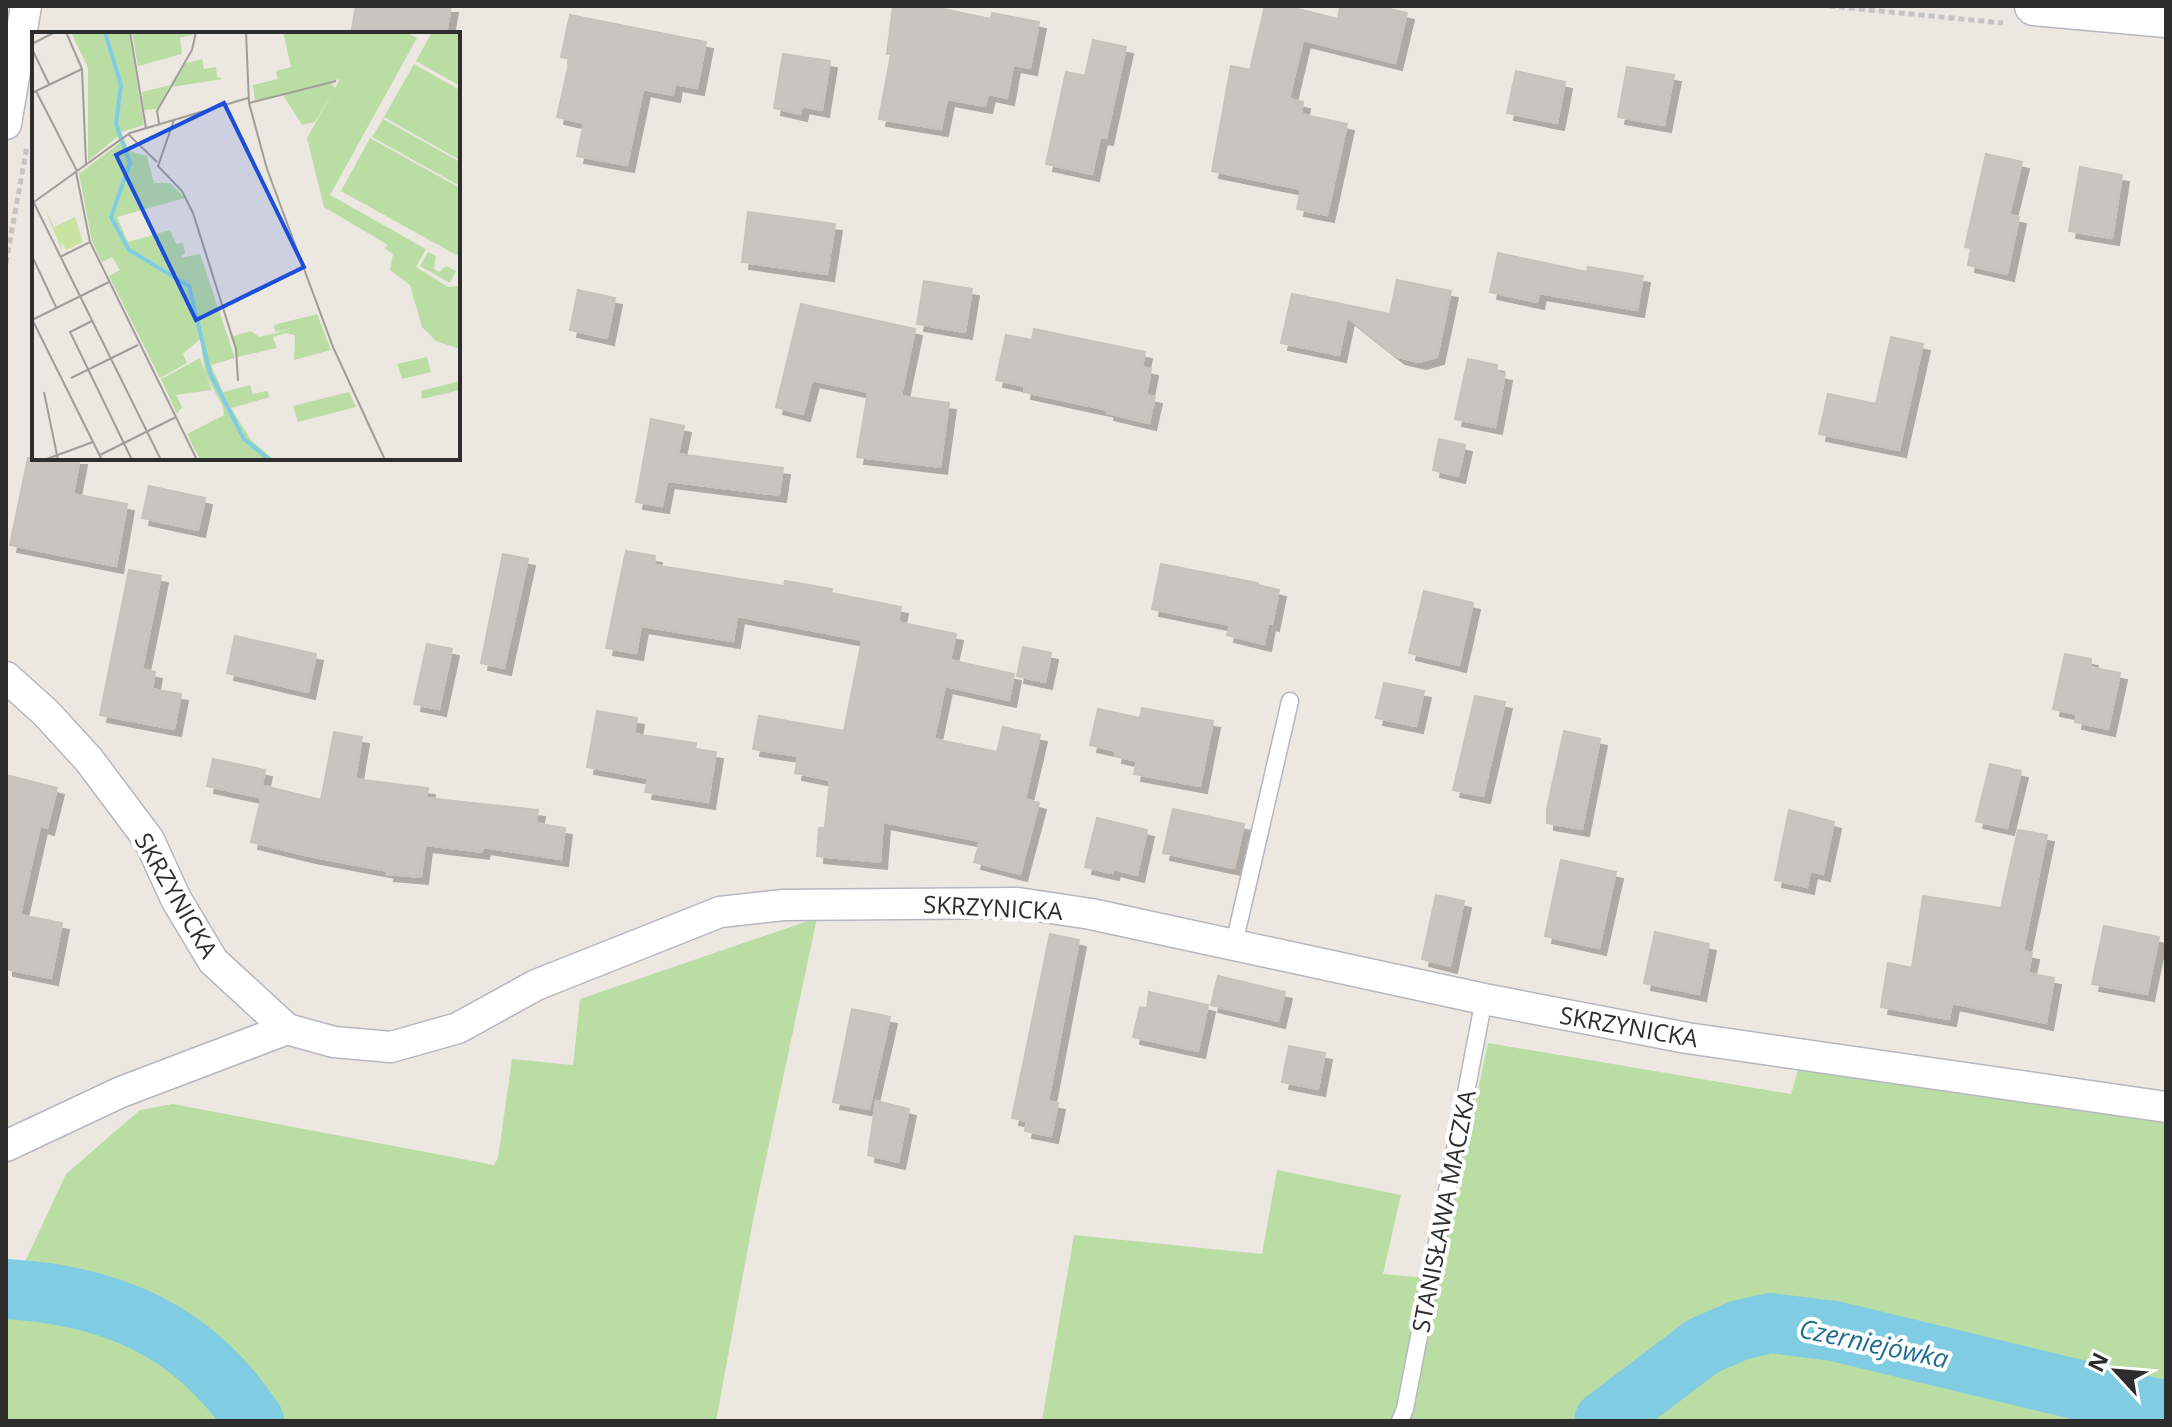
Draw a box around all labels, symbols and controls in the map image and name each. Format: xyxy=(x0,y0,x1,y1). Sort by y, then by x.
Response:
inset map xyxy=(32,32,460,460)
street label: SKRZYNICKA xyxy=(128,826,227,964)
street label: SKRZYNICKA xyxy=(922,887,1064,927)
street label: SKRZYNICKA xyxy=(1557,998,1701,1055)
street label: STANISŁAWA MACZKA xyxy=(1403,1086,1483,1335)
water label: Czerniejówka xyxy=(1796,1310,1952,1376)
north arrow xyxy=(2076,1331,2156,1411)
text: N xyxy=(2080,1347,2115,1376)

